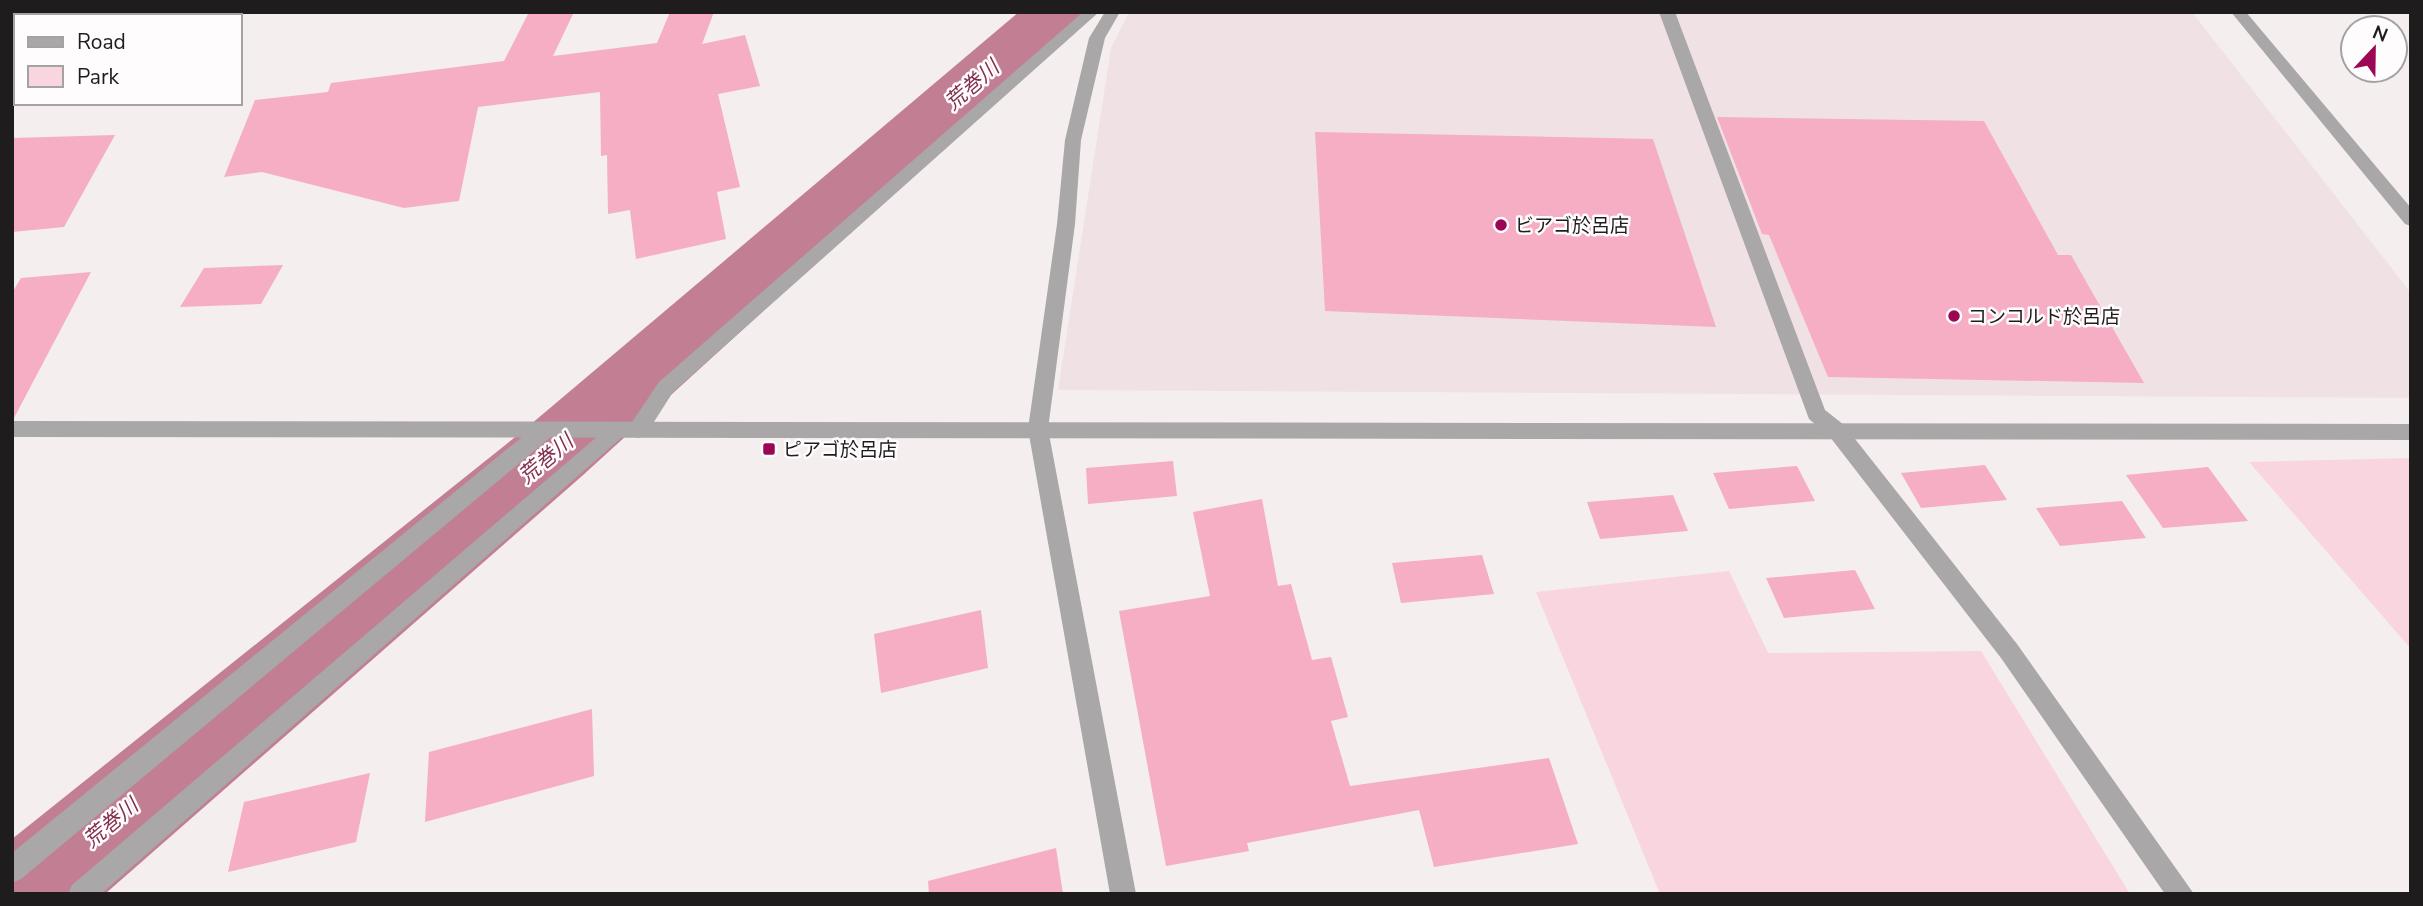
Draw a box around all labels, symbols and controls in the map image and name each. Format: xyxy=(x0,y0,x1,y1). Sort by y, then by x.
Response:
legend xyxy=(14,14,242,105)
north arrow xyxy=(2339,14,2409,84)
text: N xyxy=(2369,19,2391,49)
text: Road xyxy=(77,28,126,56)
water label: 荒巻川 xyxy=(939,52,1006,116)
text: Park xyxy=(77,63,119,91)
place label: ビアゴ於呂店 xyxy=(1515,213,1629,239)
marker: ビアゴ於呂店 xyxy=(1493,217,1509,233)
place label: コンコルド於呂店 xyxy=(1968,304,2120,330)
marker: コンコルド於呂店 xyxy=(1946,308,1962,324)
water label: 荒巻川 xyxy=(513,427,581,490)
place label: ピアゴ於呂店 xyxy=(783,437,897,463)
marker: ピアゴ於呂店 xyxy=(761,441,777,457)
water label: 荒巻川 xyxy=(78,791,146,854)

